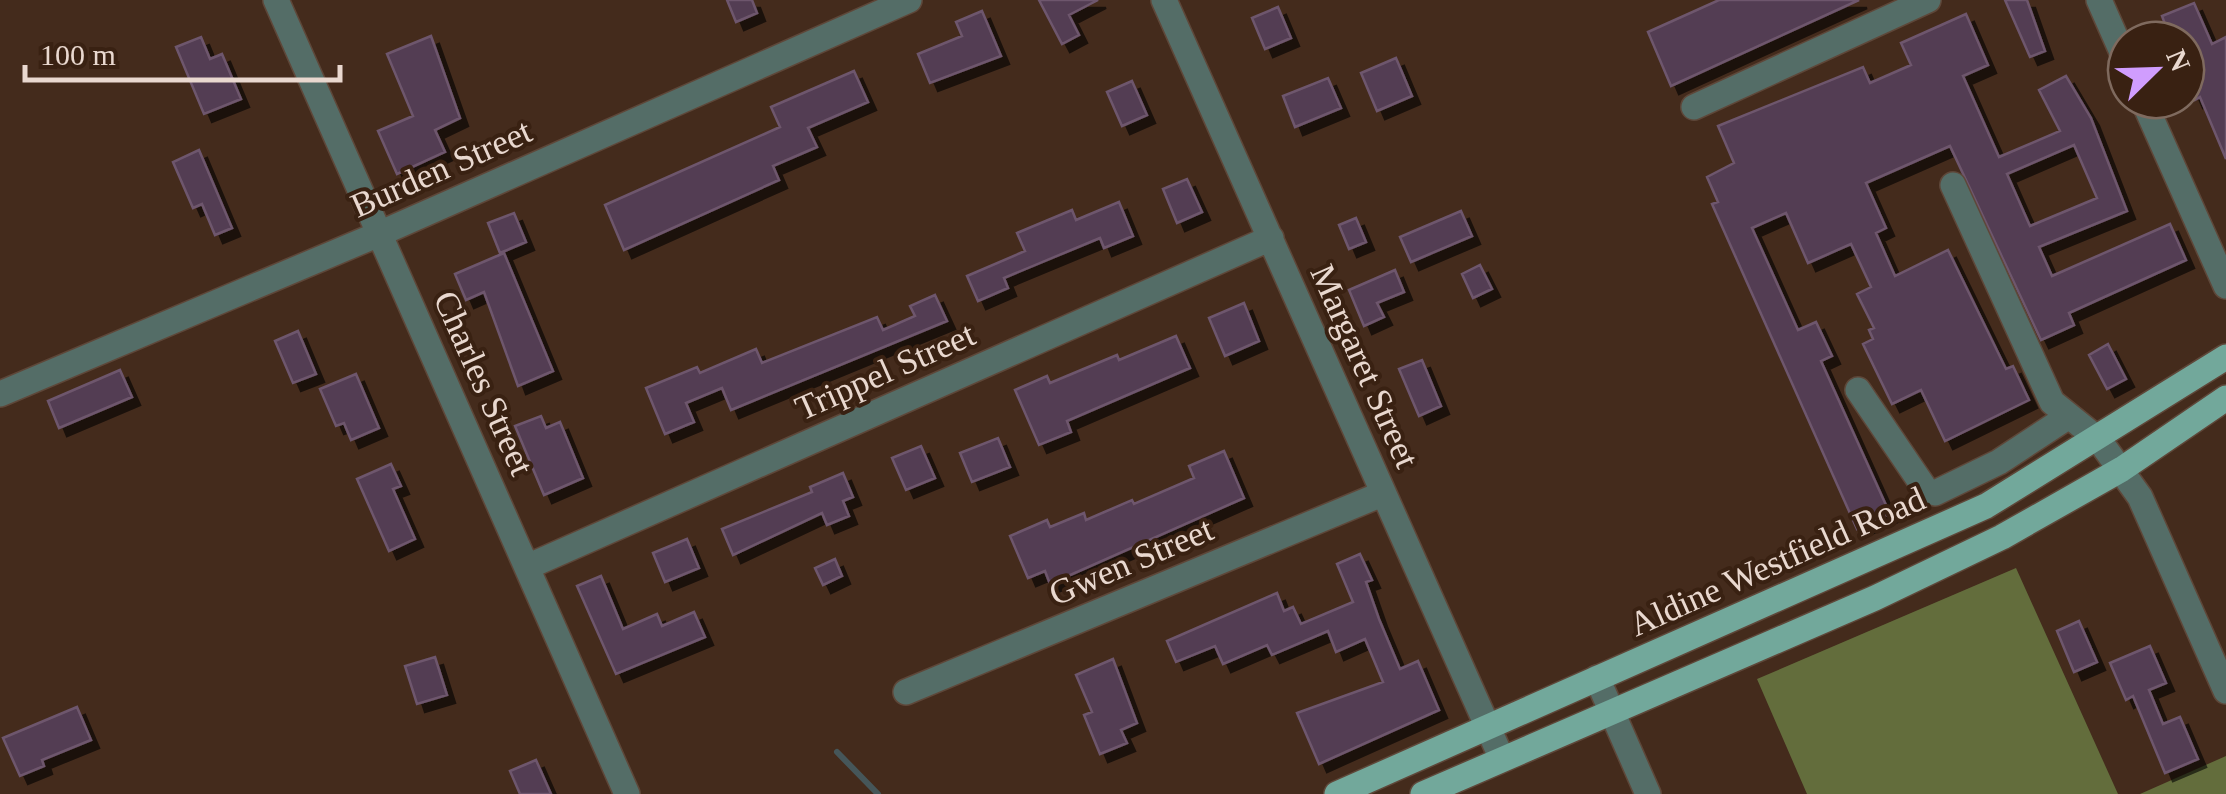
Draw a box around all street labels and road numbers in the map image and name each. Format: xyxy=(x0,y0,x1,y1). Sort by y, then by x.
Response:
street label: Burden Street xyxy=(345,111,538,226)
street label: Margaret Street xyxy=(1302,259,1427,474)
street label: Charles Street xyxy=(426,285,542,482)
street label: Trippel Street xyxy=(789,314,981,428)
street label: Aldine Westfield Road xyxy=(1623,479,1931,644)
street label: Gwen Street xyxy=(1043,509,1219,613)

